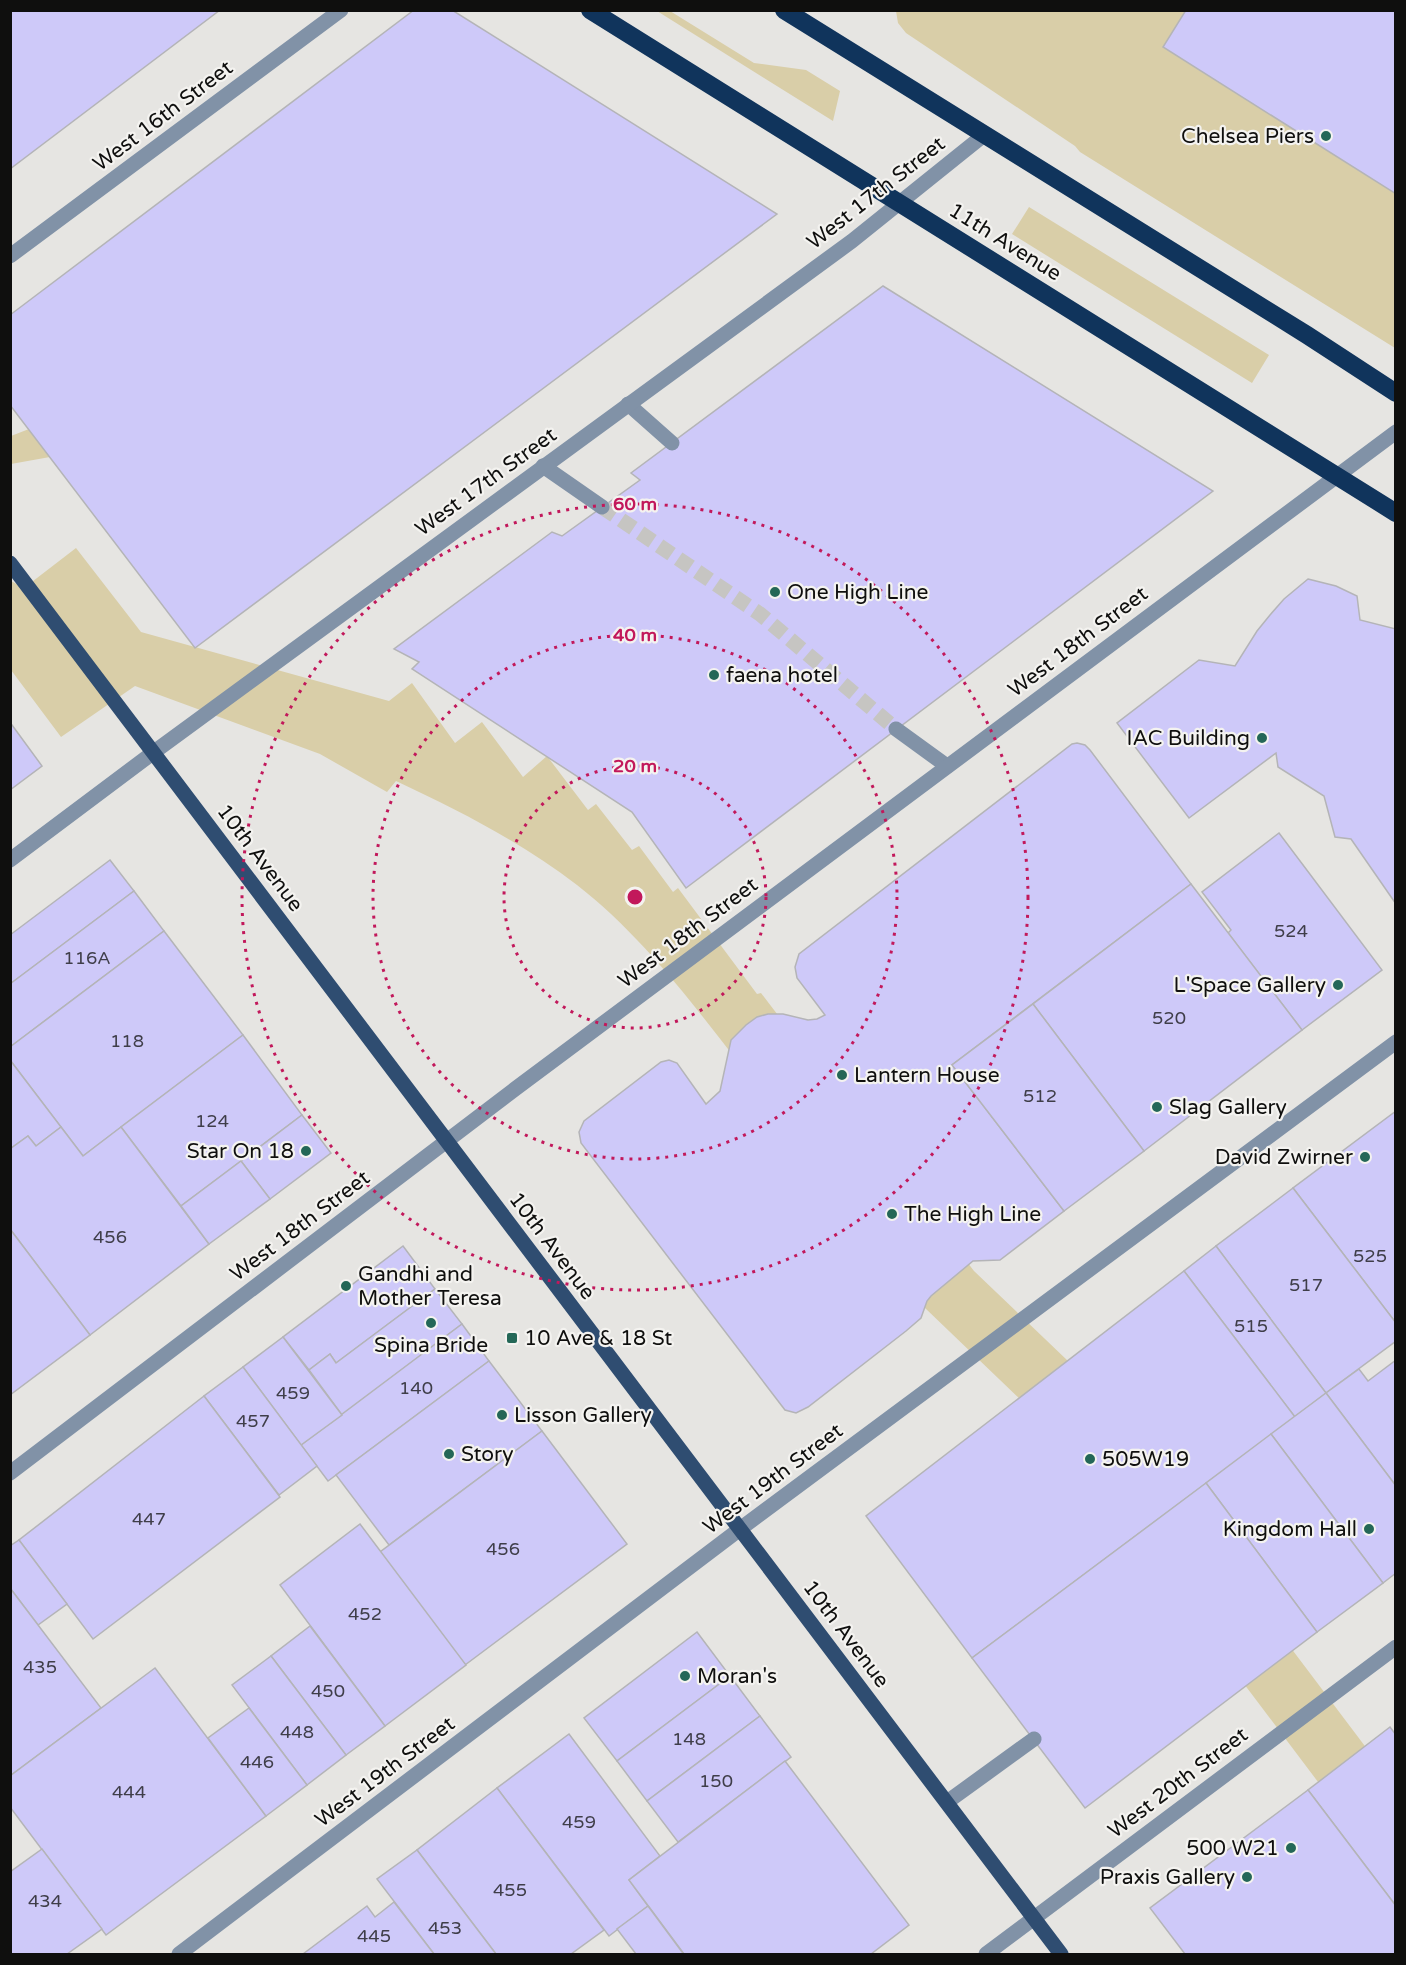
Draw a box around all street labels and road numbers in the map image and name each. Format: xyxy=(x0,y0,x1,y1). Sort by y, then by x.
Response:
street label: West 16th Street xyxy=(88,55,238,177)
street label: West 17th Street xyxy=(802,131,950,255)
street label: 11th Avenue xyxy=(944,198,1066,287)
street label: West 17th Street xyxy=(411,422,561,542)
street label: West 18th Street xyxy=(1003,581,1153,703)
street label: 10th Avenue xyxy=(212,799,309,917)
street label: West 18th Street xyxy=(613,872,763,994)
street label: West 18th Street xyxy=(225,1165,375,1287)
street label: 10th Avenue xyxy=(504,1187,601,1305)
street label: West 19th Street xyxy=(698,1418,848,1540)
street label: 10th Avenue xyxy=(798,1575,895,1693)
street label: West 19th Street xyxy=(310,1711,460,1833)
street label: West 20th Street xyxy=(1103,1722,1253,1844)

